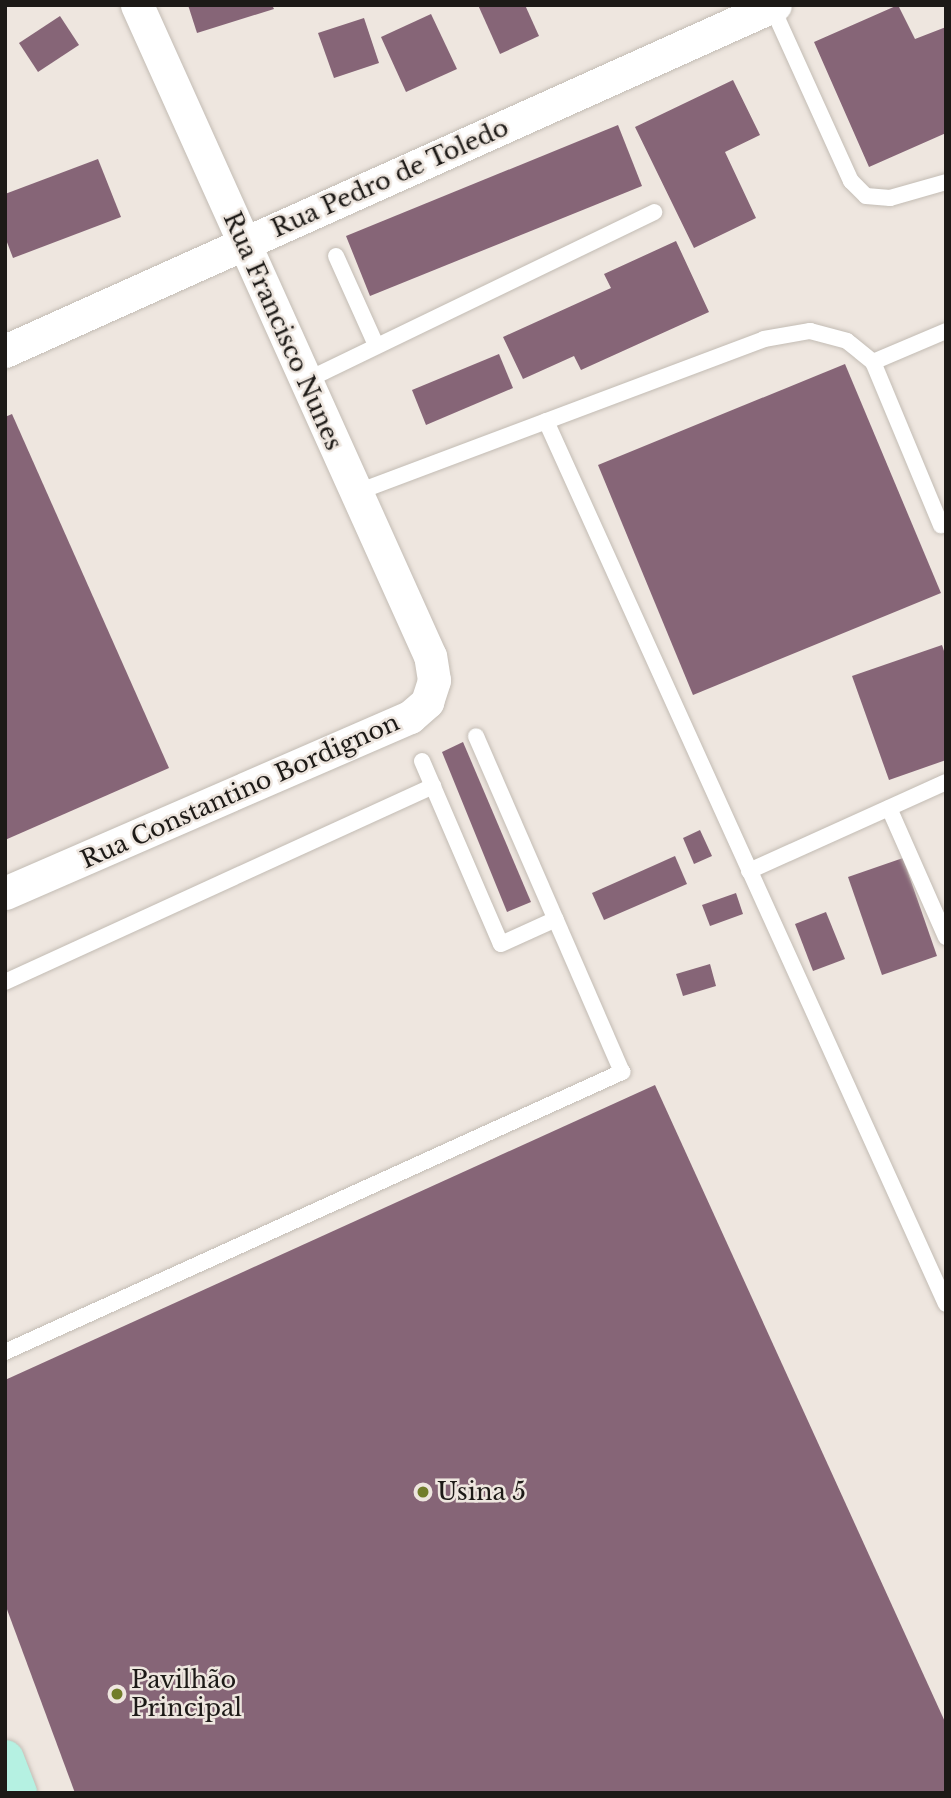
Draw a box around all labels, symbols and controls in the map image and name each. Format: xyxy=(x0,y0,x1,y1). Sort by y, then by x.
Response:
street label: Rua Pedro de Toledo xyxy=(267,113,513,243)
street label: Rua Francisco Nunes xyxy=(217,207,349,455)
street label: Rua Constantino Bordignon xyxy=(76,708,404,874)
place label: Usina 5 xyxy=(437,1478,526,1506)
marker: Usina 5 xyxy=(415,1484,431,1500)
place label: Pavilhão Principal xyxy=(131,1666,242,1722)
marker: Pavilhão Principal xyxy=(109,1686,125,1702)

